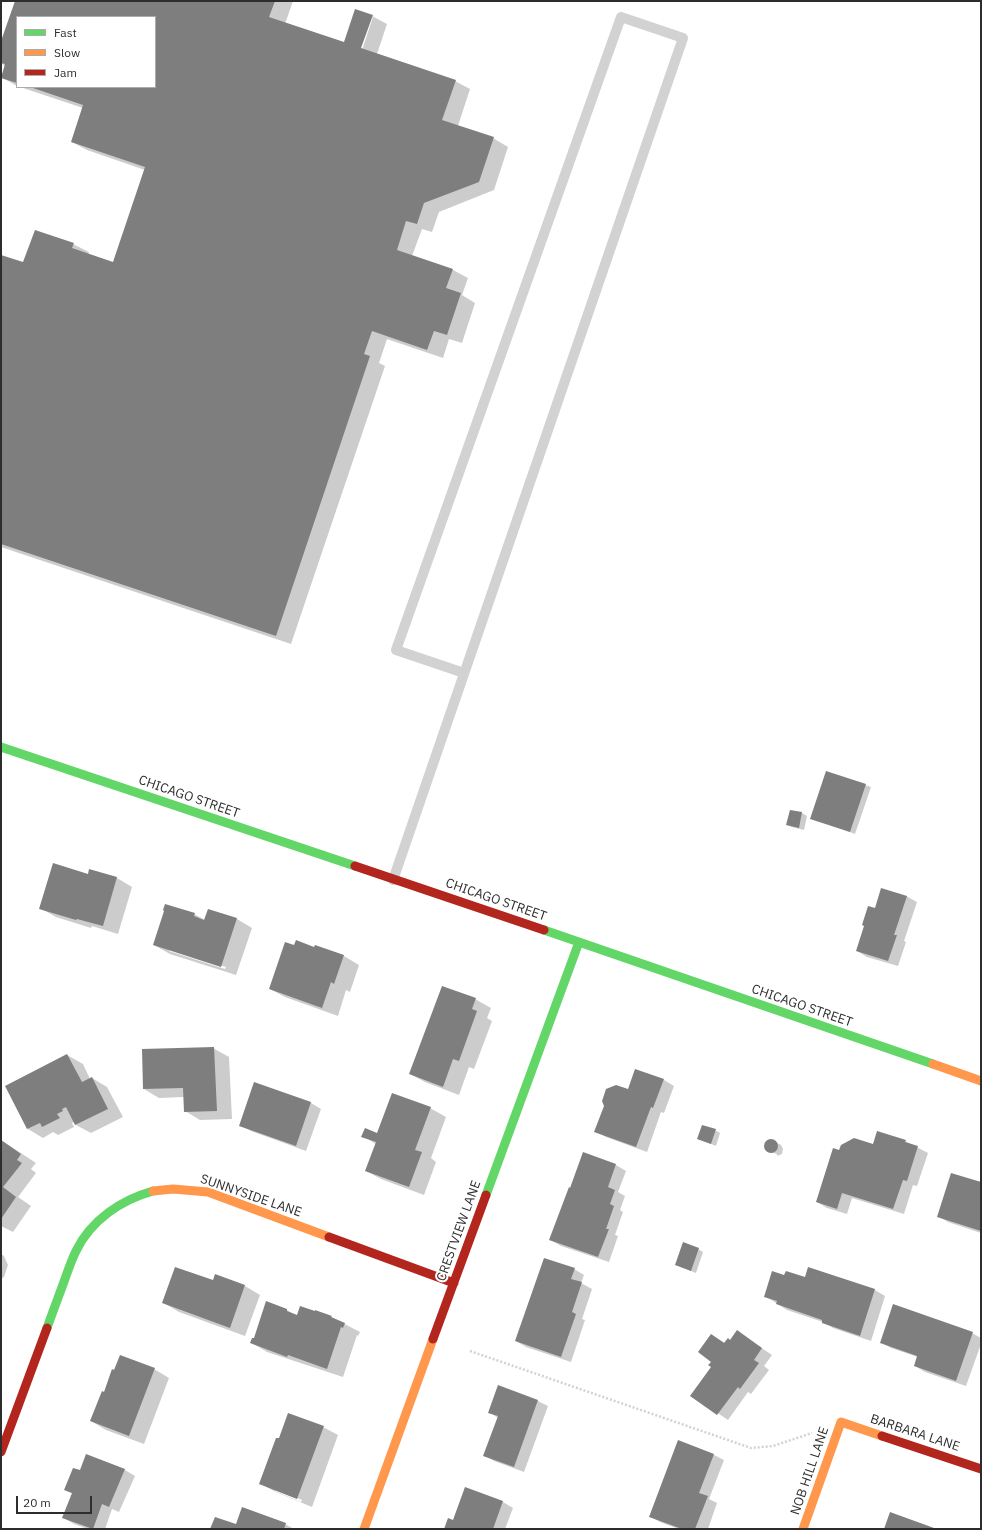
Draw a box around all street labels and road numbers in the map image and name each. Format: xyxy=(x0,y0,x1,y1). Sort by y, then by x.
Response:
street label: CHICAGO STREET xyxy=(136,772,242,822)
street label: CHICAGO STREET xyxy=(443,875,549,925)
street label: CHICAGO STREET xyxy=(749,981,855,1031)
street label: SUNNYSIDE LANE xyxy=(198,1171,304,1221)
street label: CRESTVIEW LANE xyxy=(434,1178,484,1284)
street label: BARBARA LANE xyxy=(868,1411,962,1455)
street label: NOB HILL LANE xyxy=(788,1425,832,1517)

